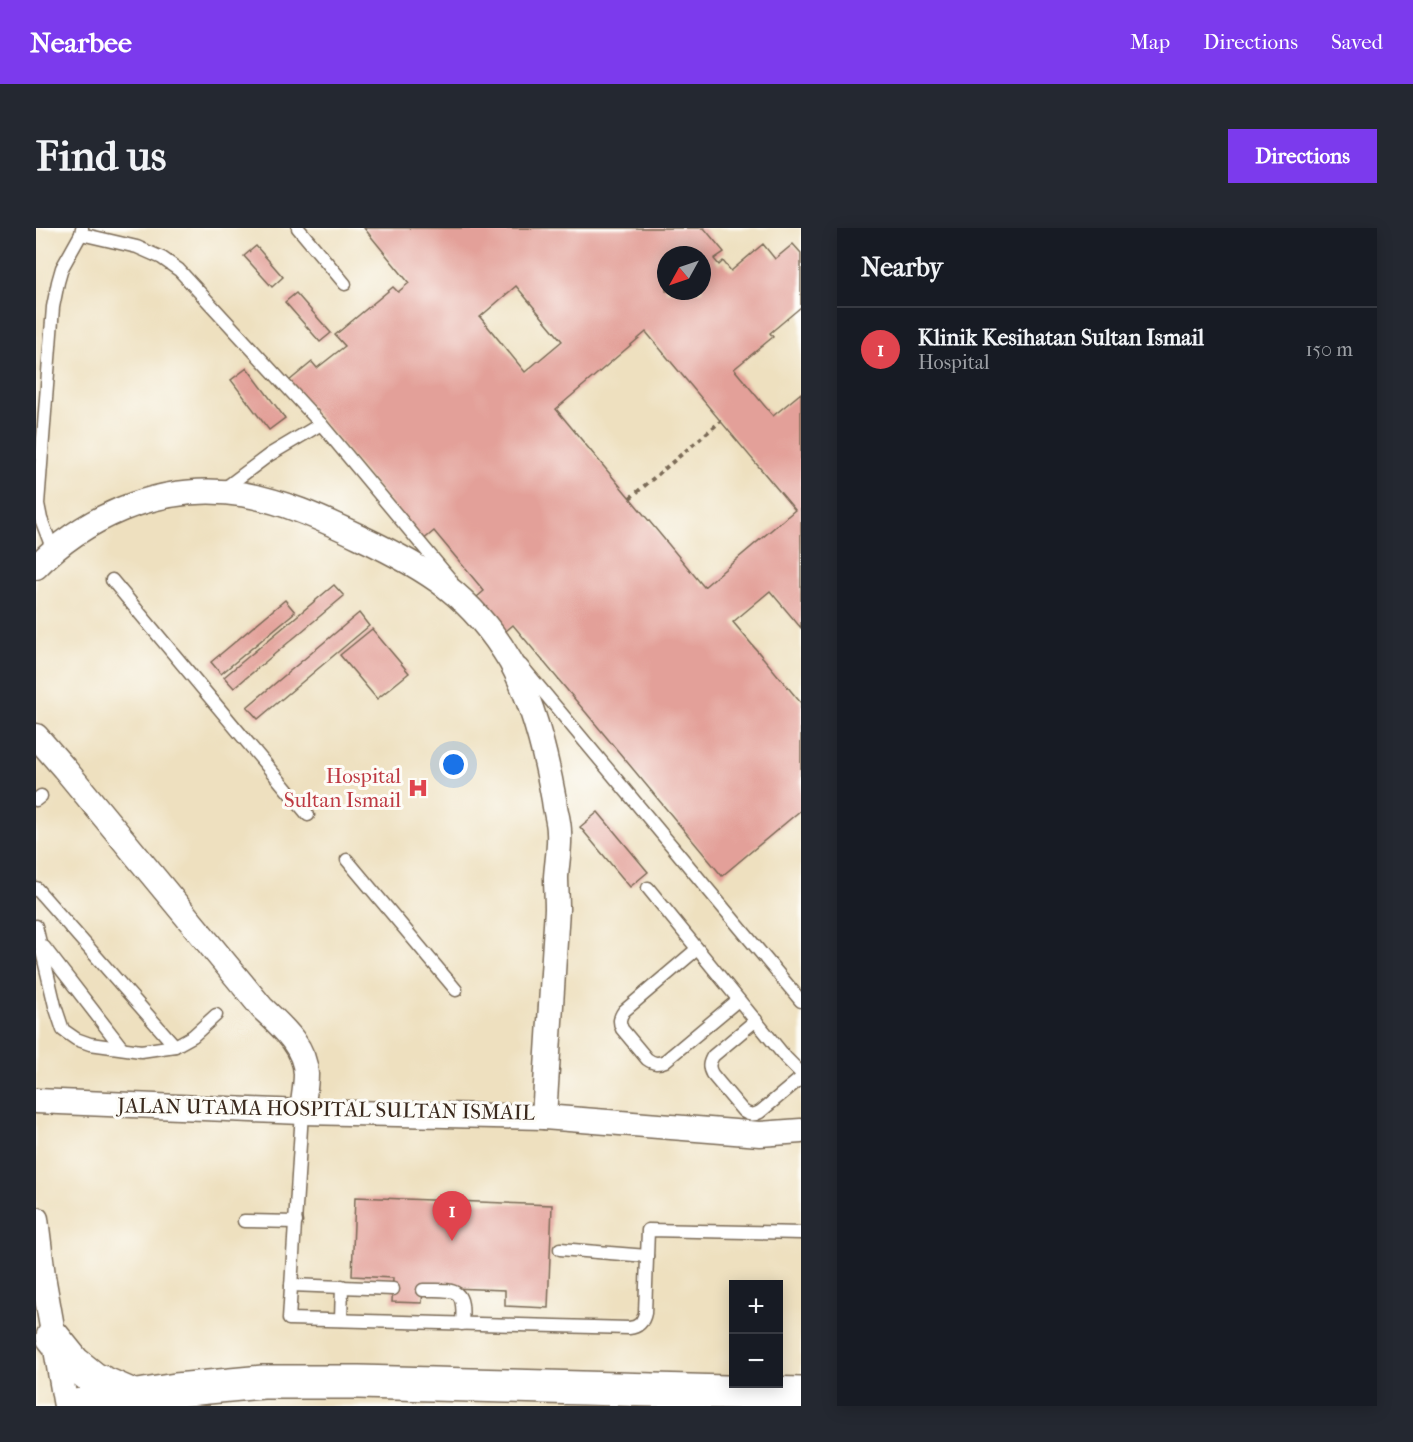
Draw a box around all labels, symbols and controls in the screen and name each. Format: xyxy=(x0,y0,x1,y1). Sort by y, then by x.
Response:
text: Nearbee xyxy=(30,26,132,59)
text: Map xyxy=(1130,30,1170,54)
text: Directions xyxy=(1203,30,1298,54)
text: Saved xyxy=(1331,30,1383,54)
button: Directions xyxy=(1228,129,1377,183)
text: Find us xyxy=(36,132,166,181)
north arrow xyxy=(657,246,711,300)
text: Nearby xyxy=(861,252,943,283)
text: Klinik Kesihatan Sultan Ismail xyxy=(918,325,1204,351)
text: 1 xyxy=(877,338,884,361)
text: 150 m xyxy=(1305,338,1353,361)
text: Hospital xyxy=(918,351,990,374)
your location xyxy=(439,750,468,779)
place label: Hospital Sultan Ismail xyxy=(284,764,401,812)
hospital icon: Hospital Sultan Ismail xyxy=(406,776,430,800)
street label: JALAN UTAMA HOSPITAL SULTAN ISMAIL xyxy=(115,1093,535,1125)
pin: 1 xyxy=(432,1192,472,1241)
map controls xyxy=(729,1280,783,1388)
button: + xyxy=(729,1280,783,1334)
button: − xyxy=(729,1334,783,1388)

